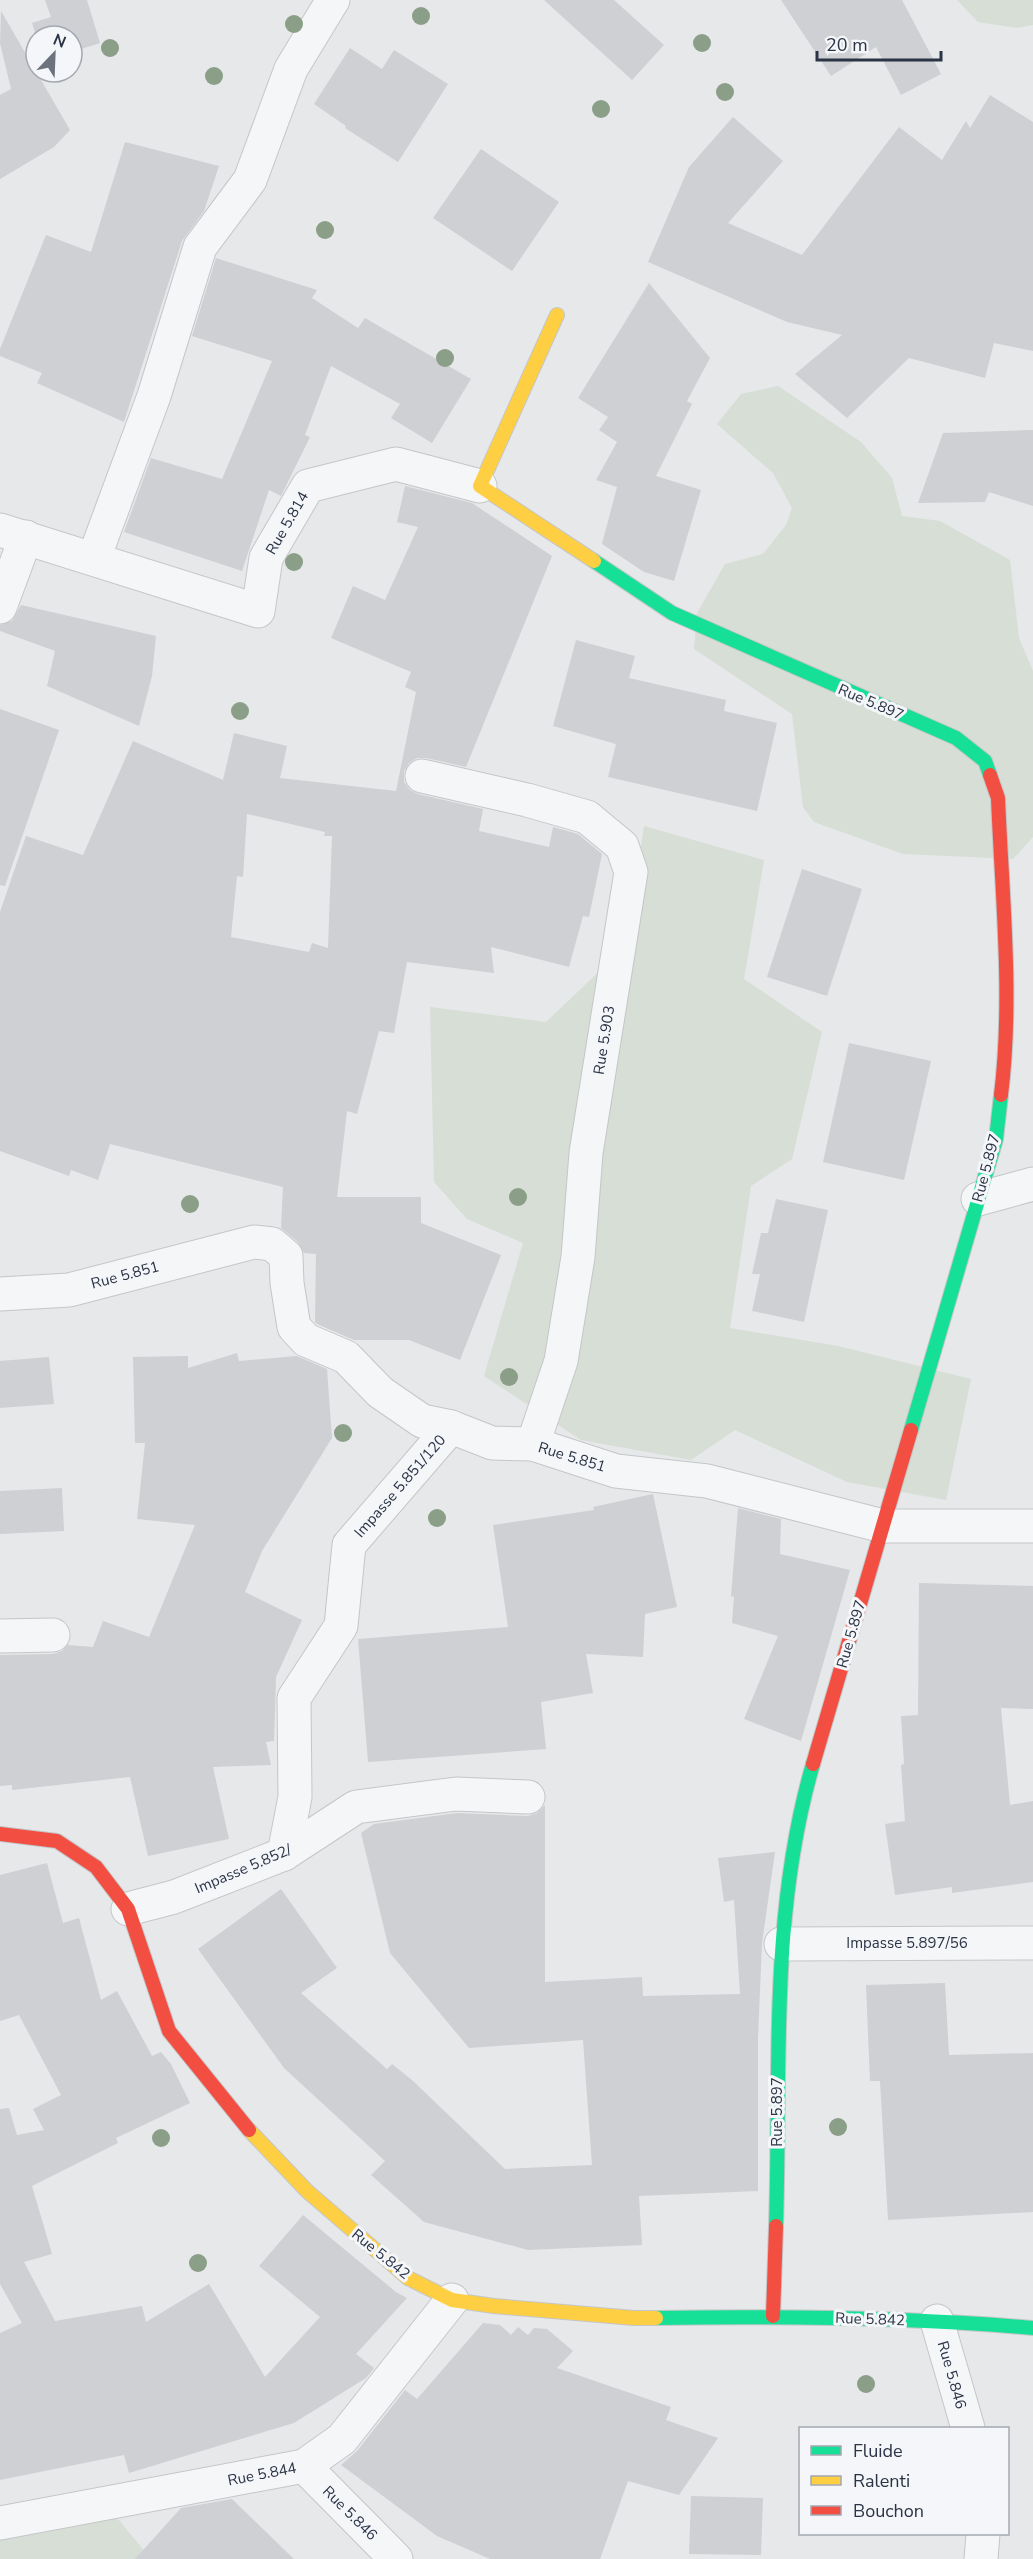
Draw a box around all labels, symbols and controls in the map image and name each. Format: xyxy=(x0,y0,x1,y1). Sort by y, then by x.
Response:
north arrow xyxy=(24,24,84,84)
scale bar xyxy=(817,24,942,62)
text: N xyxy=(50,29,69,54)
text: 20 m xyxy=(826,33,868,57)
street label: Rue 5.814 xyxy=(261,488,313,558)
street label: Rue 5.897 xyxy=(835,679,907,725)
street label: Rue 5.903 xyxy=(589,1004,619,1076)
street label: Rue 5.897 xyxy=(967,1132,1005,1204)
street label: Rue 5.851 xyxy=(89,1256,161,1294)
street label: Impasse 5.851/120 xyxy=(350,1430,450,1542)
street label: Rue 5.851 xyxy=(536,1437,608,1477)
street label: Rue 5.897 xyxy=(832,1598,870,1670)
street label: Impasse 5.852/ xyxy=(192,1839,295,1898)
street label: Impasse 5.897/56 xyxy=(846,1933,968,1953)
street label: Rue 5.897 xyxy=(767,2077,787,2147)
street label: Rue 5.842 xyxy=(348,2224,414,2284)
street label: Rue 5.842 xyxy=(835,2308,905,2330)
street label: Rue 5.846 xyxy=(933,2339,971,2411)
legend xyxy=(799,2427,1009,2535)
text: Fluide xyxy=(853,2439,903,2463)
street label: Rue 5.844 xyxy=(226,2458,298,2490)
text: Ralenti xyxy=(853,2469,910,2493)
street label: Rue 5.846 xyxy=(318,2481,382,2545)
text: Bouchon xyxy=(853,2499,924,2523)

